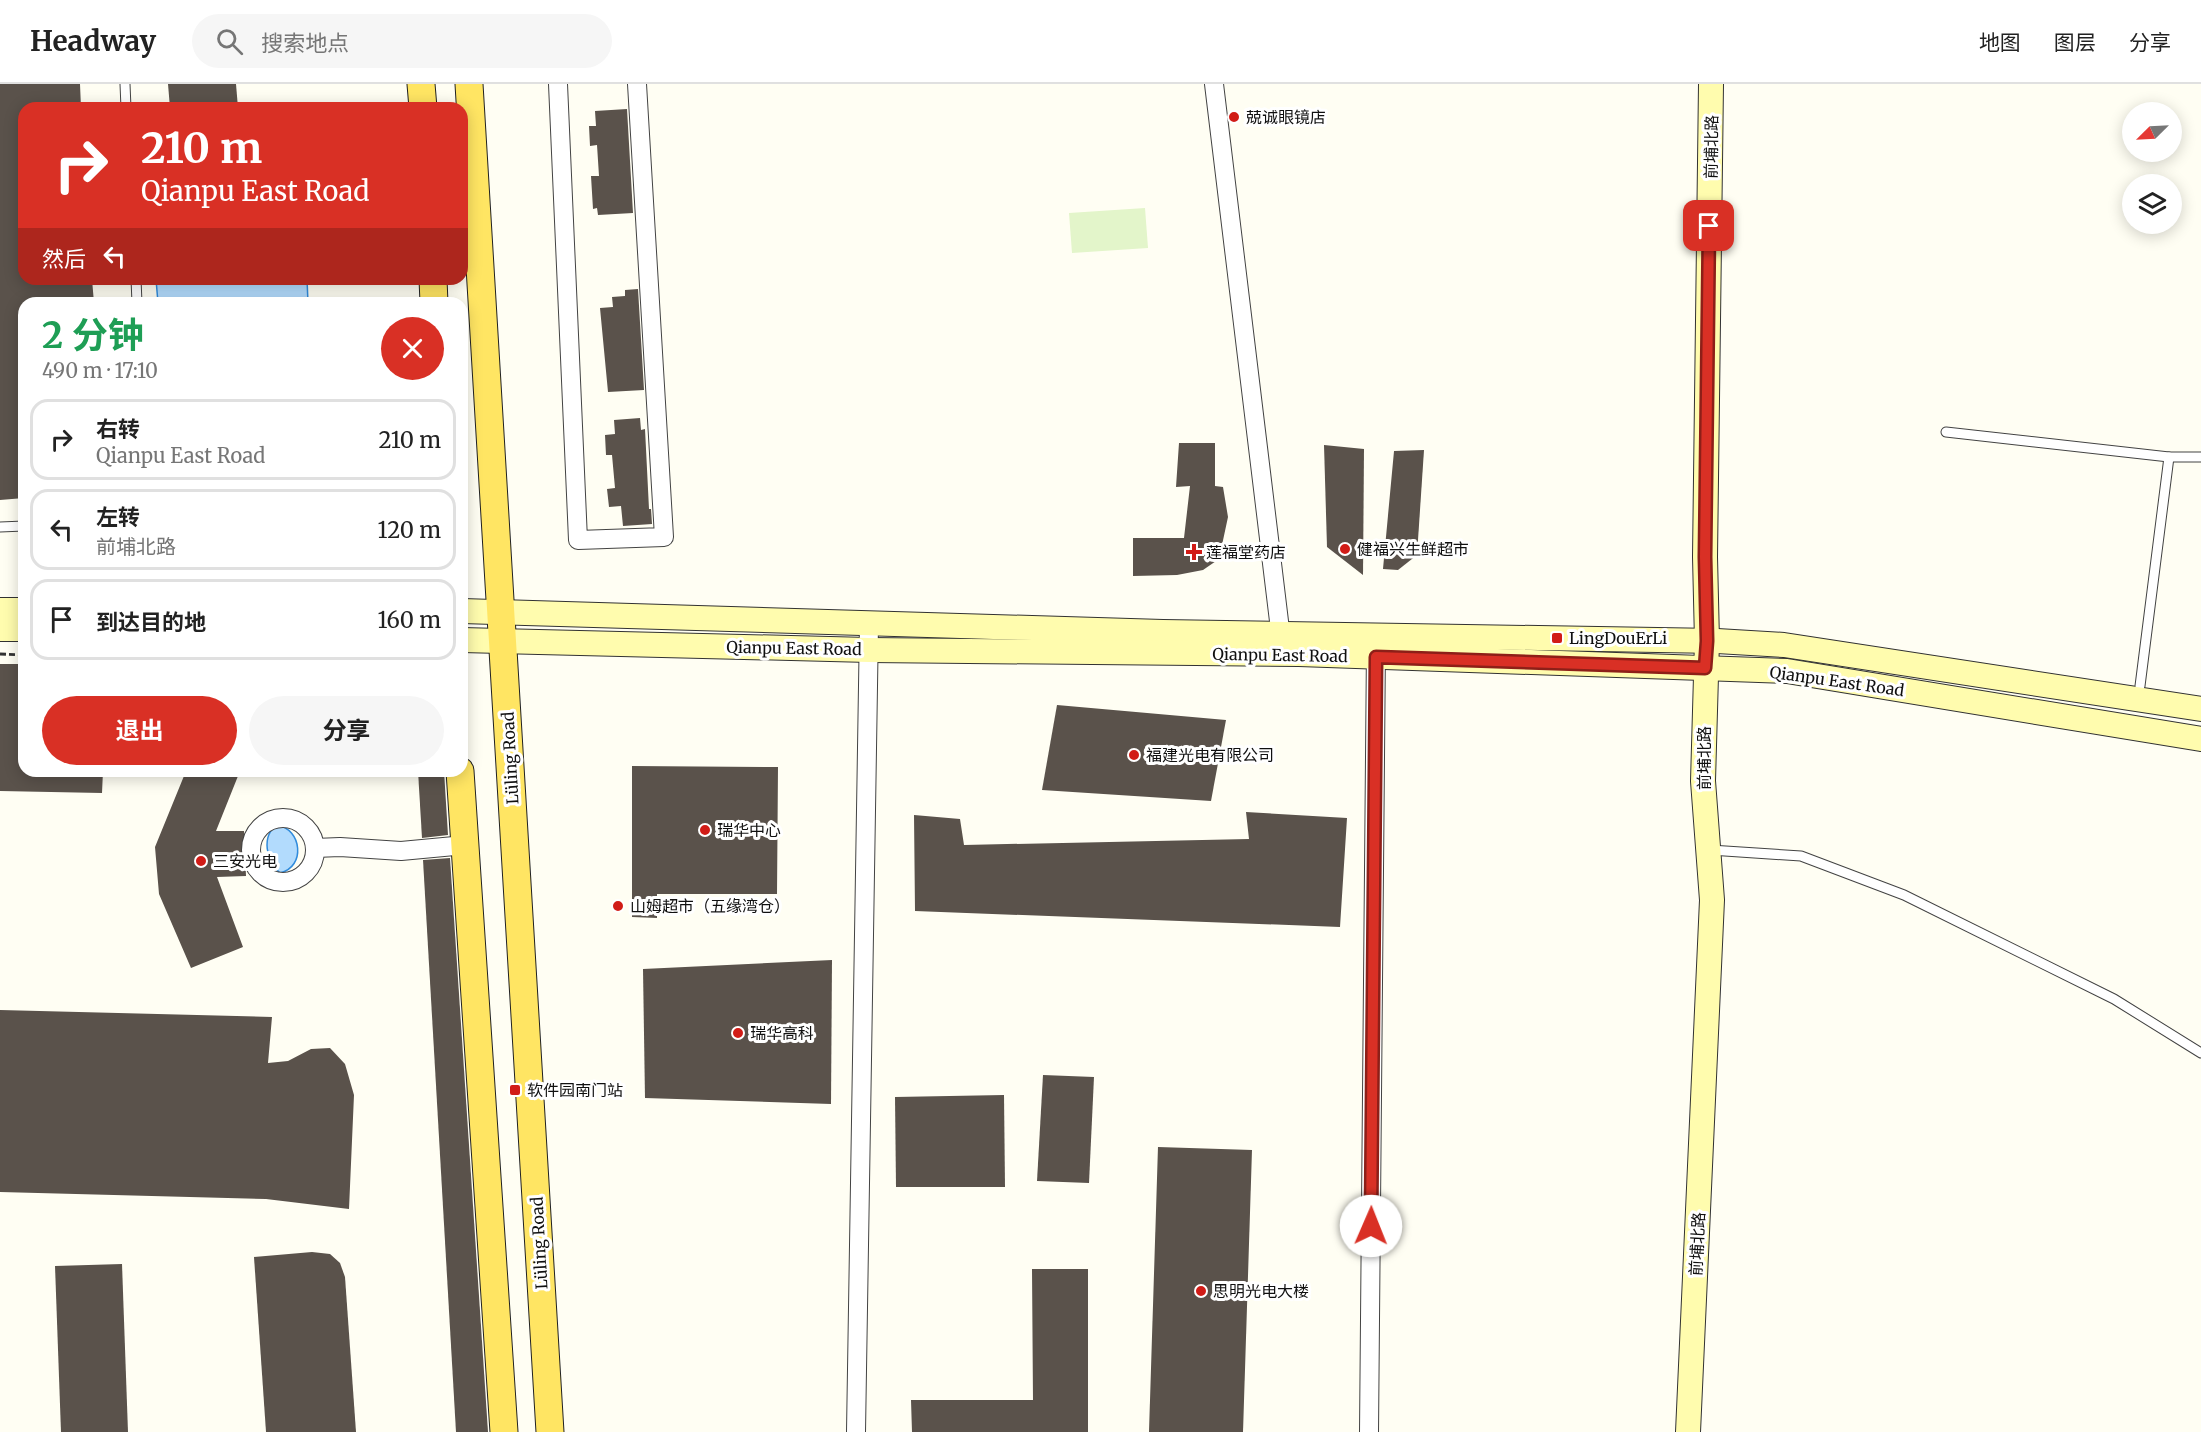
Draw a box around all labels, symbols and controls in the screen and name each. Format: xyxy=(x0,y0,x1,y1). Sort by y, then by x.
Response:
search box xyxy=(192,14,612,68)
text: Headway xyxy=(30,23,156,59)
icon: search xyxy=(213,25,246,58)
text: 搜索地点 xyxy=(261,29,349,57)
text: 地图 xyxy=(1979,29,2021,56)
text: 图层 xyxy=(2054,29,2096,56)
text: 分享 xyxy=(2129,29,2171,56)
north arrow xyxy=(2122,102,2182,162)
map controls xyxy=(2122,102,2182,234)
place label: 兢诚眼镜店 xyxy=(1246,107,1326,127)
marker: 兢诚眼镜店 xyxy=(1227,110,1241,124)
street label: 前埔北路 xyxy=(1700,115,1722,179)
text: 210 m xyxy=(141,122,262,174)
icon: right xyxy=(42,126,120,204)
text: Qianpu East Road xyxy=(141,174,370,208)
button: layers xyxy=(2122,174,2182,234)
pin xyxy=(1683,200,1734,251)
icon: arrive xyxy=(1692,209,1725,242)
icon: left xyxy=(98,240,131,273)
text: 然后 xyxy=(42,245,86,273)
text: 2 分钟 xyxy=(42,313,144,358)
button: close xyxy=(381,317,444,380)
text: 490 m · 17:10 xyxy=(42,358,158,383)
text: 右转 xyxy=(96,415,140,443)
icon: right xyxy=(45,423,78,456)
text: 210 m xyxy=(378,426,441,454)
text: Qianpu East Road xyxy=(96,443,265,468)
text: 左转 xyxy=(96,503,140,531)
icon: left xyxy=(45,513,78,546)
text: 120 m xyxy=(377,516,441,544)
text: 前埔北路 xyxy=(96,534,176,559)
place label: 健福兴生鲜超市 xyxy=(1357,539,1469,559)
place label: 莲福堂药店 xyxy=(1206,542,1286,562)
marker: 健福兴生鲜超市 xyxy=(1338,542,1352,556)
marker: 莲福堂药店 xyxy=(1187,545,1201,559)
icon: arrive xyxy=(45,603,78,636)
text: 160 m xyxy=(377,606,441,634)
text: 到达目的地 xyxy=(96,608,206,636)
place label: LingDouErLi xyxy=(1569,628,1667,648)
marker: LingDouErLi xyxy=(1550,631,1564,645)
street label: Qianpu East Road xyxy=(726,637,862,659)
street label: Qianpu East Road xyxy=(1212,644,1348,666)
street label: Qianpu East Road xyxy=(1769,662,1906,700)
button: 退出 xyxy=(42,696,237,765)
button: 分享 xyxy=(249,696,444,765)
street label: Lüling Road xyxy=(498,711,522,805)
street label: 前埔北路 xyxy=(1694,726,1714,790)
place label: 福建光电有限公司 xyxy=(1146,745,1274,765)
marker: 福建光电有限公司 xyxy=(1127,748,1141,762)
place label: 瑞华中心 xyxy=(717,820,781,840)
marker: 瑞华中心 xyxy=(698,823,712,837)
place label: 三安光电 xyxy=(213,851,277,871)
marker: 三安光电 xyxy=(194,854,208,868)
place label: 山姆超市（五缘湾仓） xyxy=(630,896,790,916)
marker: 山姆超市（五缘湾仓） xyxy=(611,899,625,913)
place label: 瑞华高科 xyxy=(750,1023,814,1043)
marker: 瑞华高科 xyxy=(731,1026,745,1040)
place label: 软件园南门站 xyxy=(527,1080,623,1100)
marker: 软件园南门站 xyxy=(508,1083,522,1097)
position arrow xyxy=(1339,1194,1403,1258)
street label: Lüling Road xyxy=(527,1196,551,1290)
street label: 前埔北路 xyxy=(1685,1212,1709,1276)
place label: 思明光电大楼 xyxy=(1213,1281,1309,1301)
marker: 思明光电大楼 xyxy=(1194,1284,1208,1298)

